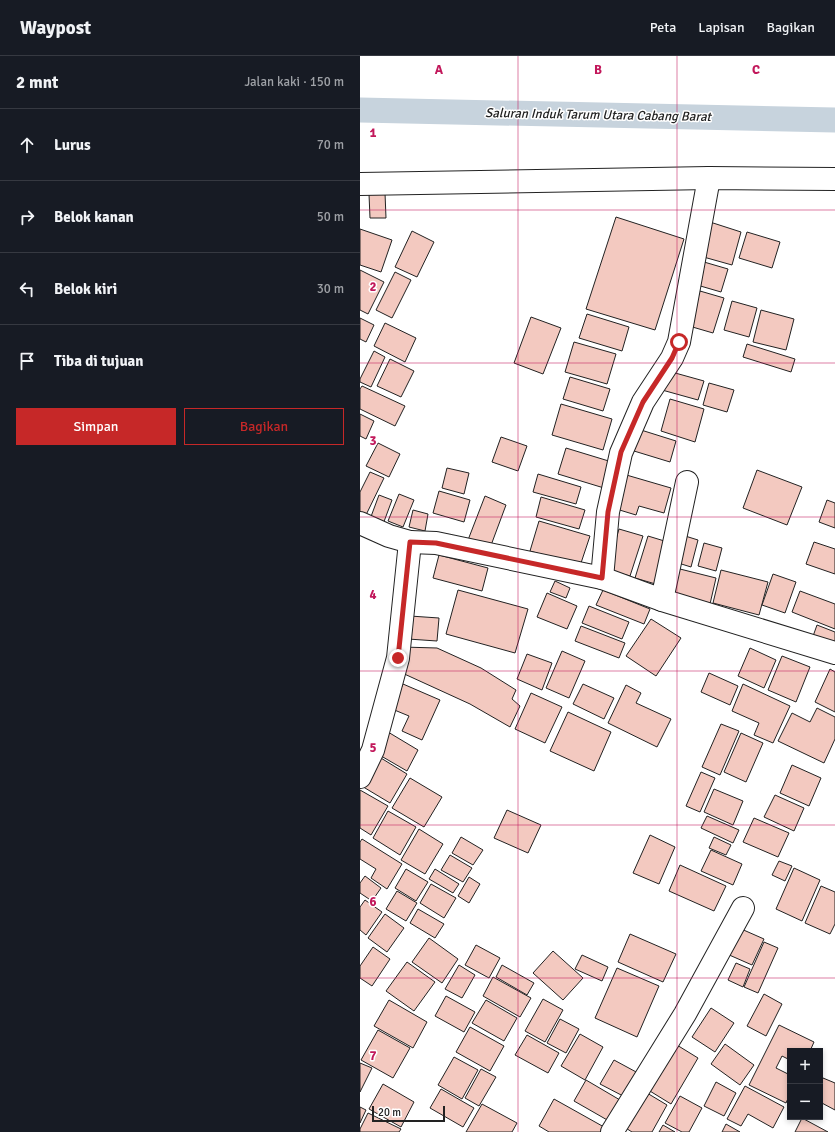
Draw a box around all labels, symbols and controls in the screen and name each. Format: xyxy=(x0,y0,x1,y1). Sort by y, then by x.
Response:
text: Waypost xyxy=(20,16,91,40)
text: Peta xyxy=(650,19,676,36)
text: Lapisan xyxy=(698,19,745,36)
text: Bagikan xyxy=(767,19,815,36)
text: A xyxy=(435,62,444,78)
text: B xyxy=(594,62,602,78)
text: C xyxy=(752,62,760,78)
text: 2 mnt xyxy=(16,72,58,93)
text: Jalan kaki · 150 m xyxy=(245,74,344,90)
water label: Saluran Induk Tarum Utara Cabang Barat xyxy=(485,105,713,125)
text: 1 xyxy=(369,125,377,141)
icon: ahead xyxy=(16,134,38,156)
text: Lurus xyxy=(54,136,91,154)
text: 70 m xyxy=(317,137,344,153)
icon: right xyxy=(16,206,38,228)
text: Belok kanan xyxy=(54,208,134,226)
text: 50 m xyxy=(317,209,344,225)
icon: left xyxy=(16,278,38,300)
text: 2 xyxy=(369,279,377,295)
text: Belok kiri xyxy=(54,280,117,298)
text: 30 m xyxy=(317,281,344,297)
route start xyxy=(670,333,688,351)
icon: arrive xyxy=(16,350,38,372)
text: Tiba di tujuan xyxy=(54,352,144,370)
button: Simpan xyxy=(16,408,176,445)
button: Bagikan xyxy=(184,408,344,445)
text: 3 xyxy=(369,433,377,449)
text: 4 xyxy=(369,587,377,603)
route end xyxy=(389,649,407,667)
text: 5 xyxy=(369,740,377,756)
text: 6 xyxy=(369,894,377,910)
text: 7 xyxy=(369,1048,377,1064)
map controls xyxy=(787,1048,823,1120)
button: + xyxy=(787,1048,823,1084)
button: − xyxy=(787,1084,823,1120)
scale bar xyxy=(372,1104,445,1123)
text: 20 m xyxy=(378,1106,401,1119)

